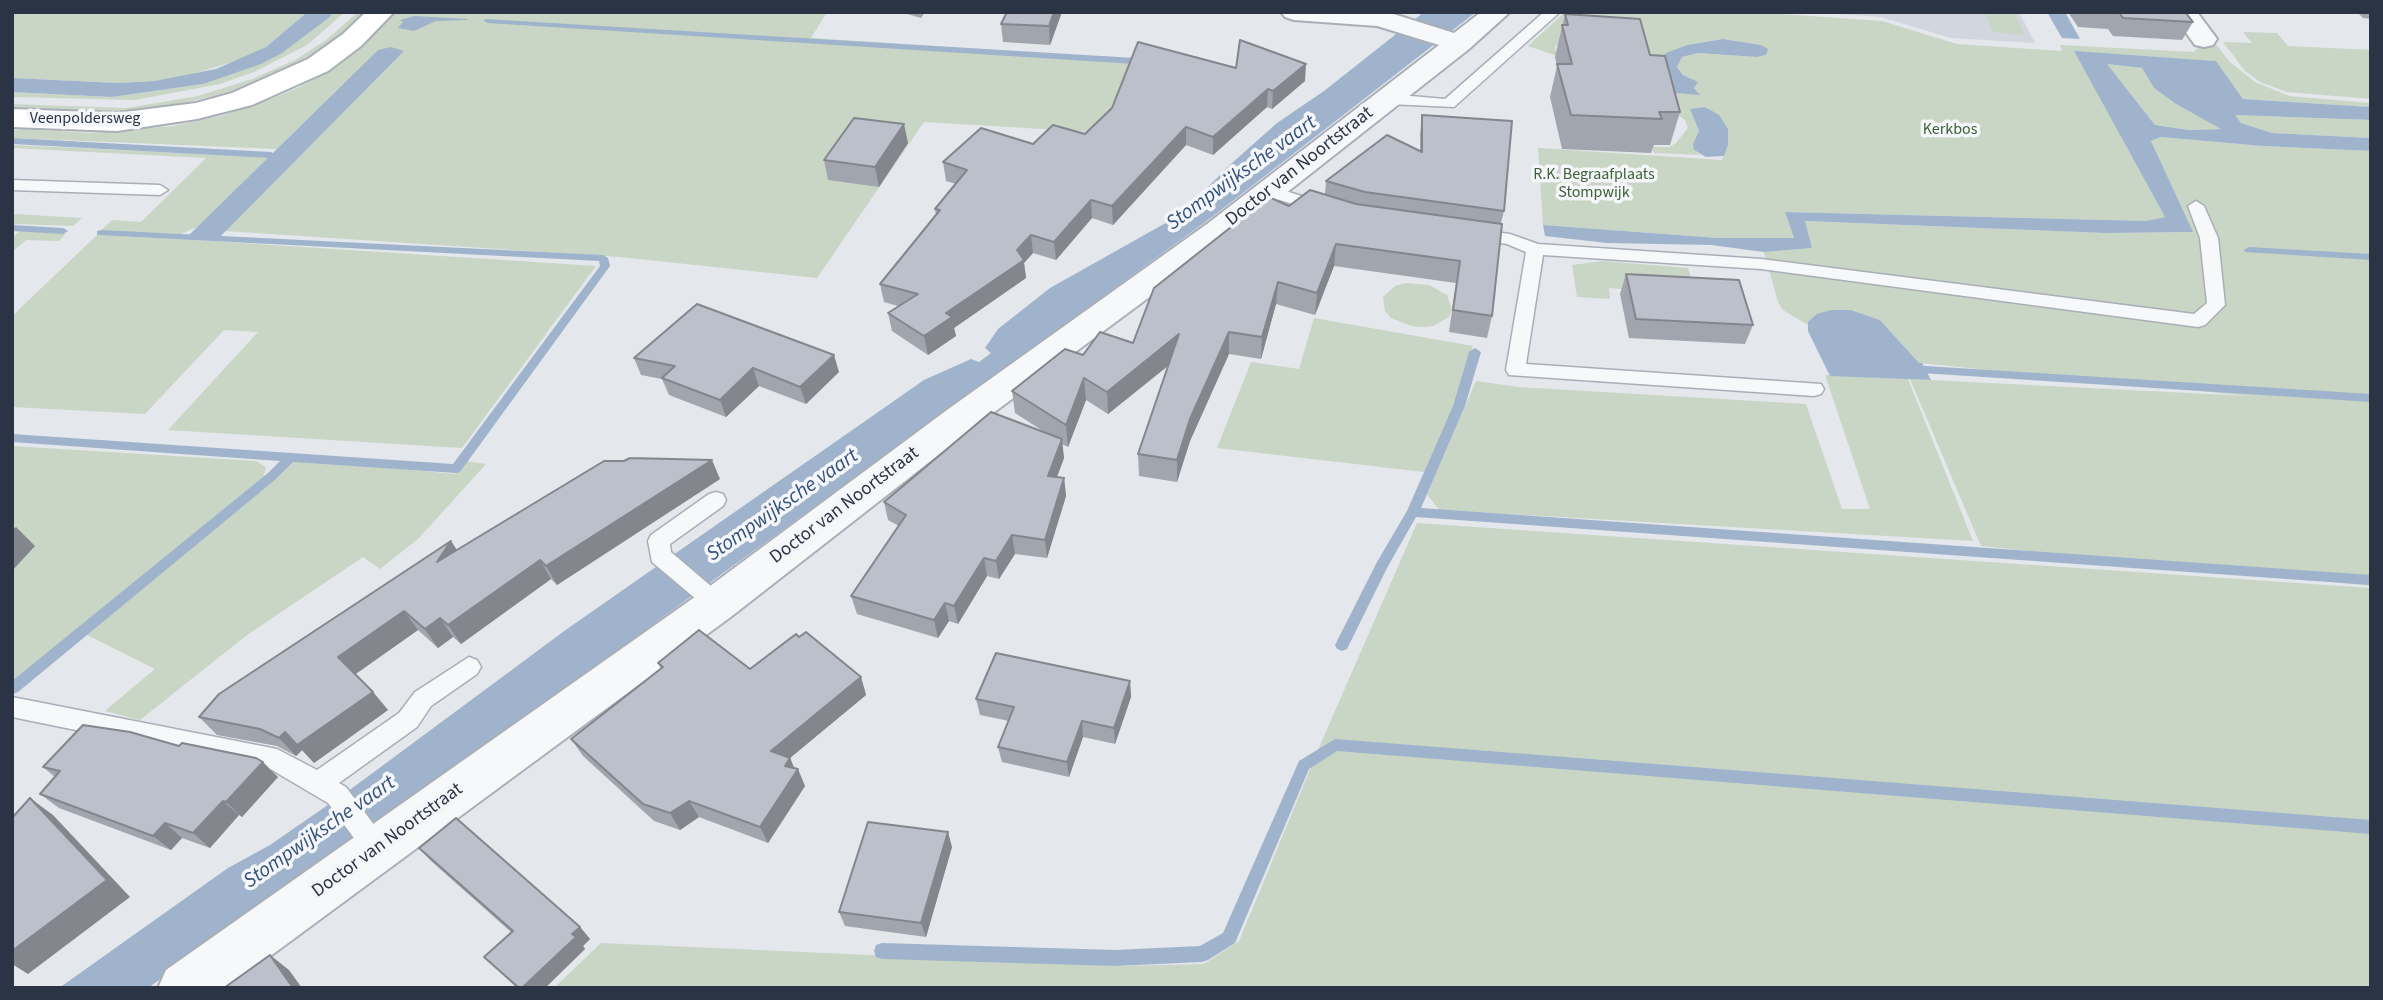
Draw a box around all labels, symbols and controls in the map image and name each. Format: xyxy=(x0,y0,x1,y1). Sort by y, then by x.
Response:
street label: Doctor van Noortstraat xyxy=(1222,102,1378,232)
street label: Veenpoldersweg xyxy=(30,109,140,129)
water label: Stompwijksche vaart xyxy=(1162,111,1322,237)
park label: Kerkbos xyxy=(1923,120,1977,140)
park label: R.K. Begraafplaats Stompwijk xyxy=(1533,165,1655,203)
street label: Doctor van Noortstraat xyxy=(766,443,924,569)
water label: Stompwijksche vaart xyxy=(702,444,864,568)
water label: Stompwijksche vaart xyxy=(239,771,401,895)
street label: Doctor van Noortstraat xyxy=(308,779,468,903)

